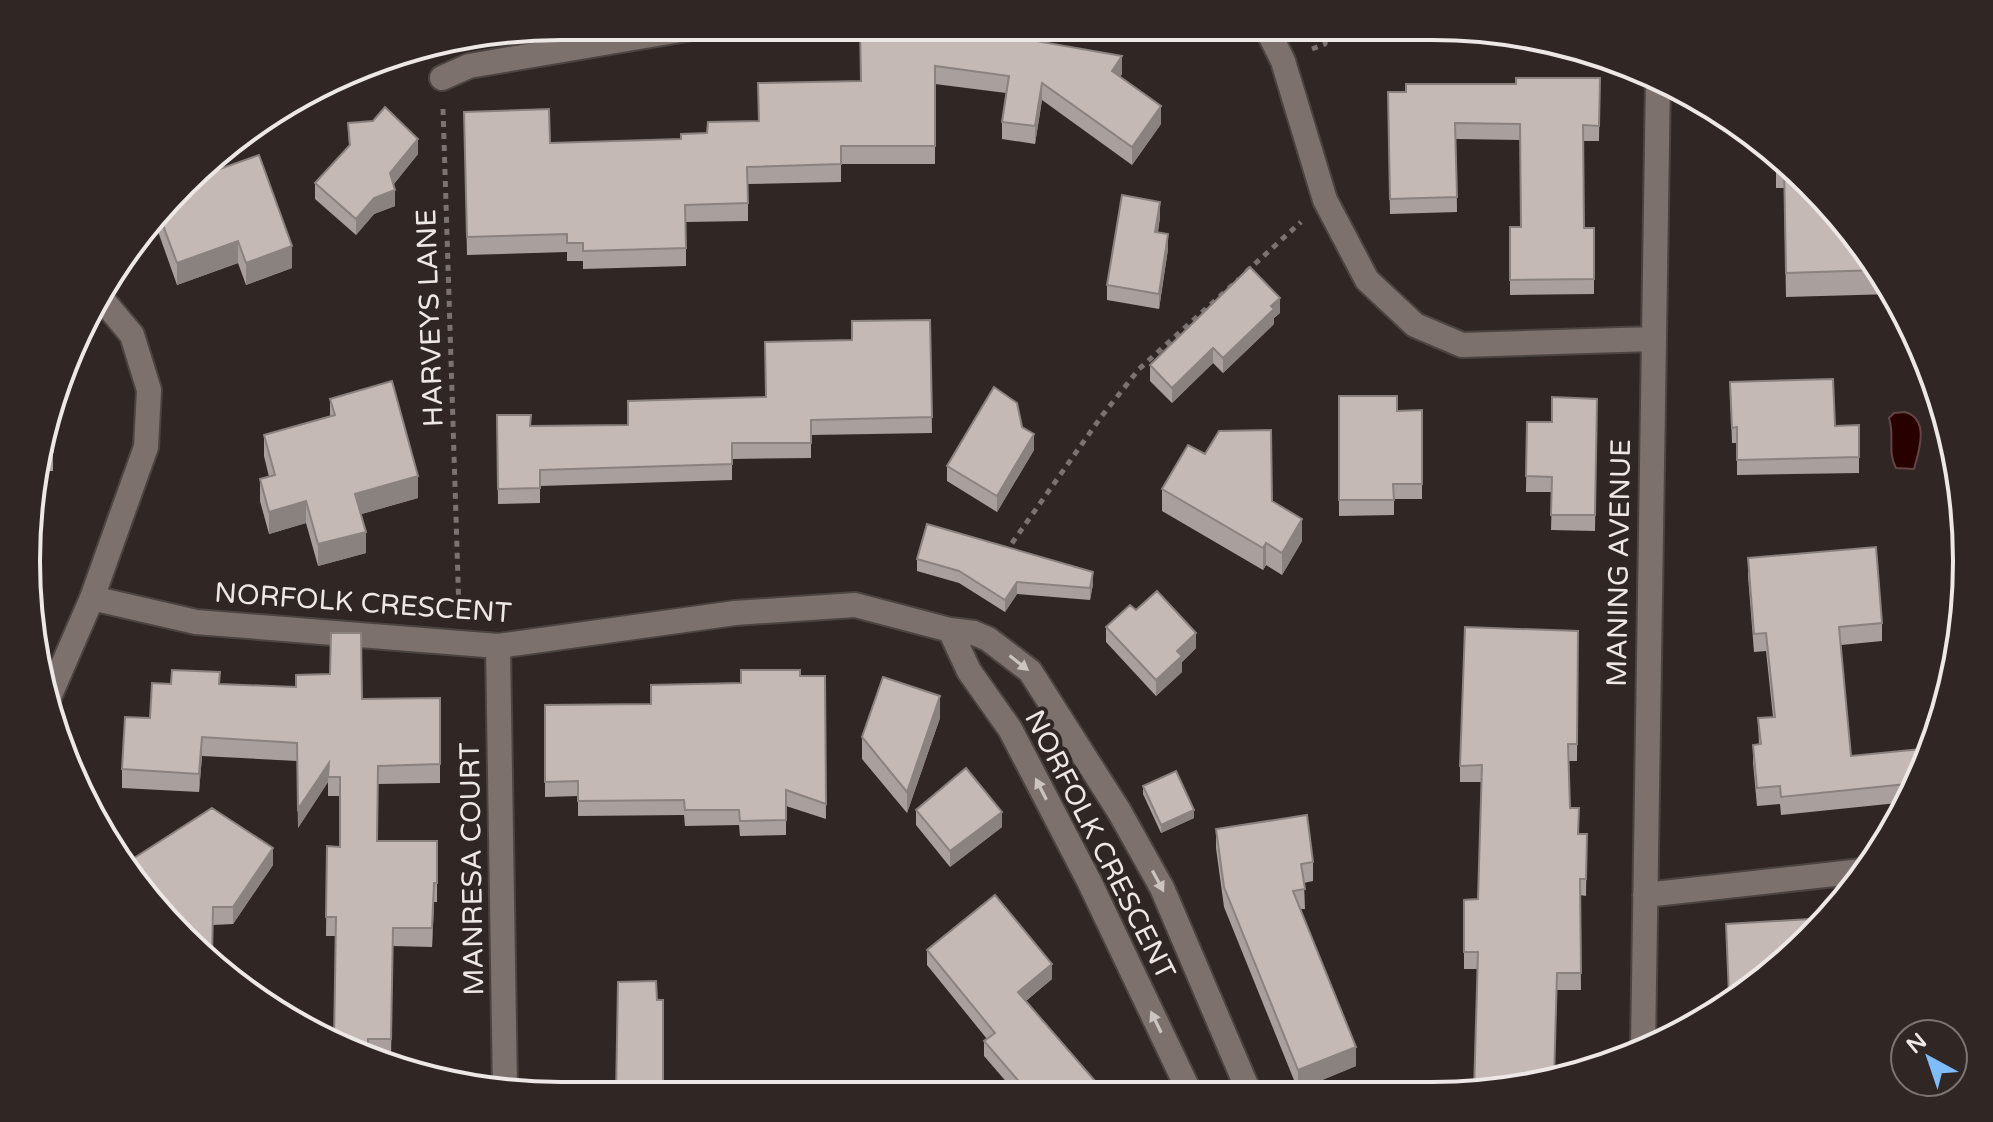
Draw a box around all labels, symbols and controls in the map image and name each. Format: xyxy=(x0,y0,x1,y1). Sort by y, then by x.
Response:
street label: HARVEYS LANE xyxy=(409,208,451,428)
street label: MANING AVENUE xyxy=(1600,439,1638,687)
street label: NORFOLK CRESCENT xyxy=(213,576,513,630)
one-way arrow xyxy=(1009,654,1029,670)
street label: NORFOLK CRESCENT xyxy=(1017,705,1183,985)
street label: MANRESA COURT xyxy=(453,742,491,996)
one-way arrow xyxy=(1035,778,1049,800)
one-way arrow xyxy=(1151,870,1165,892)
one-way arrow xyxy=(1149,1011,1163,1034)
north arrow xyxy=(1889,1018,1969,1098)
text: N xyxy=(1902,1028,1932,1059)

